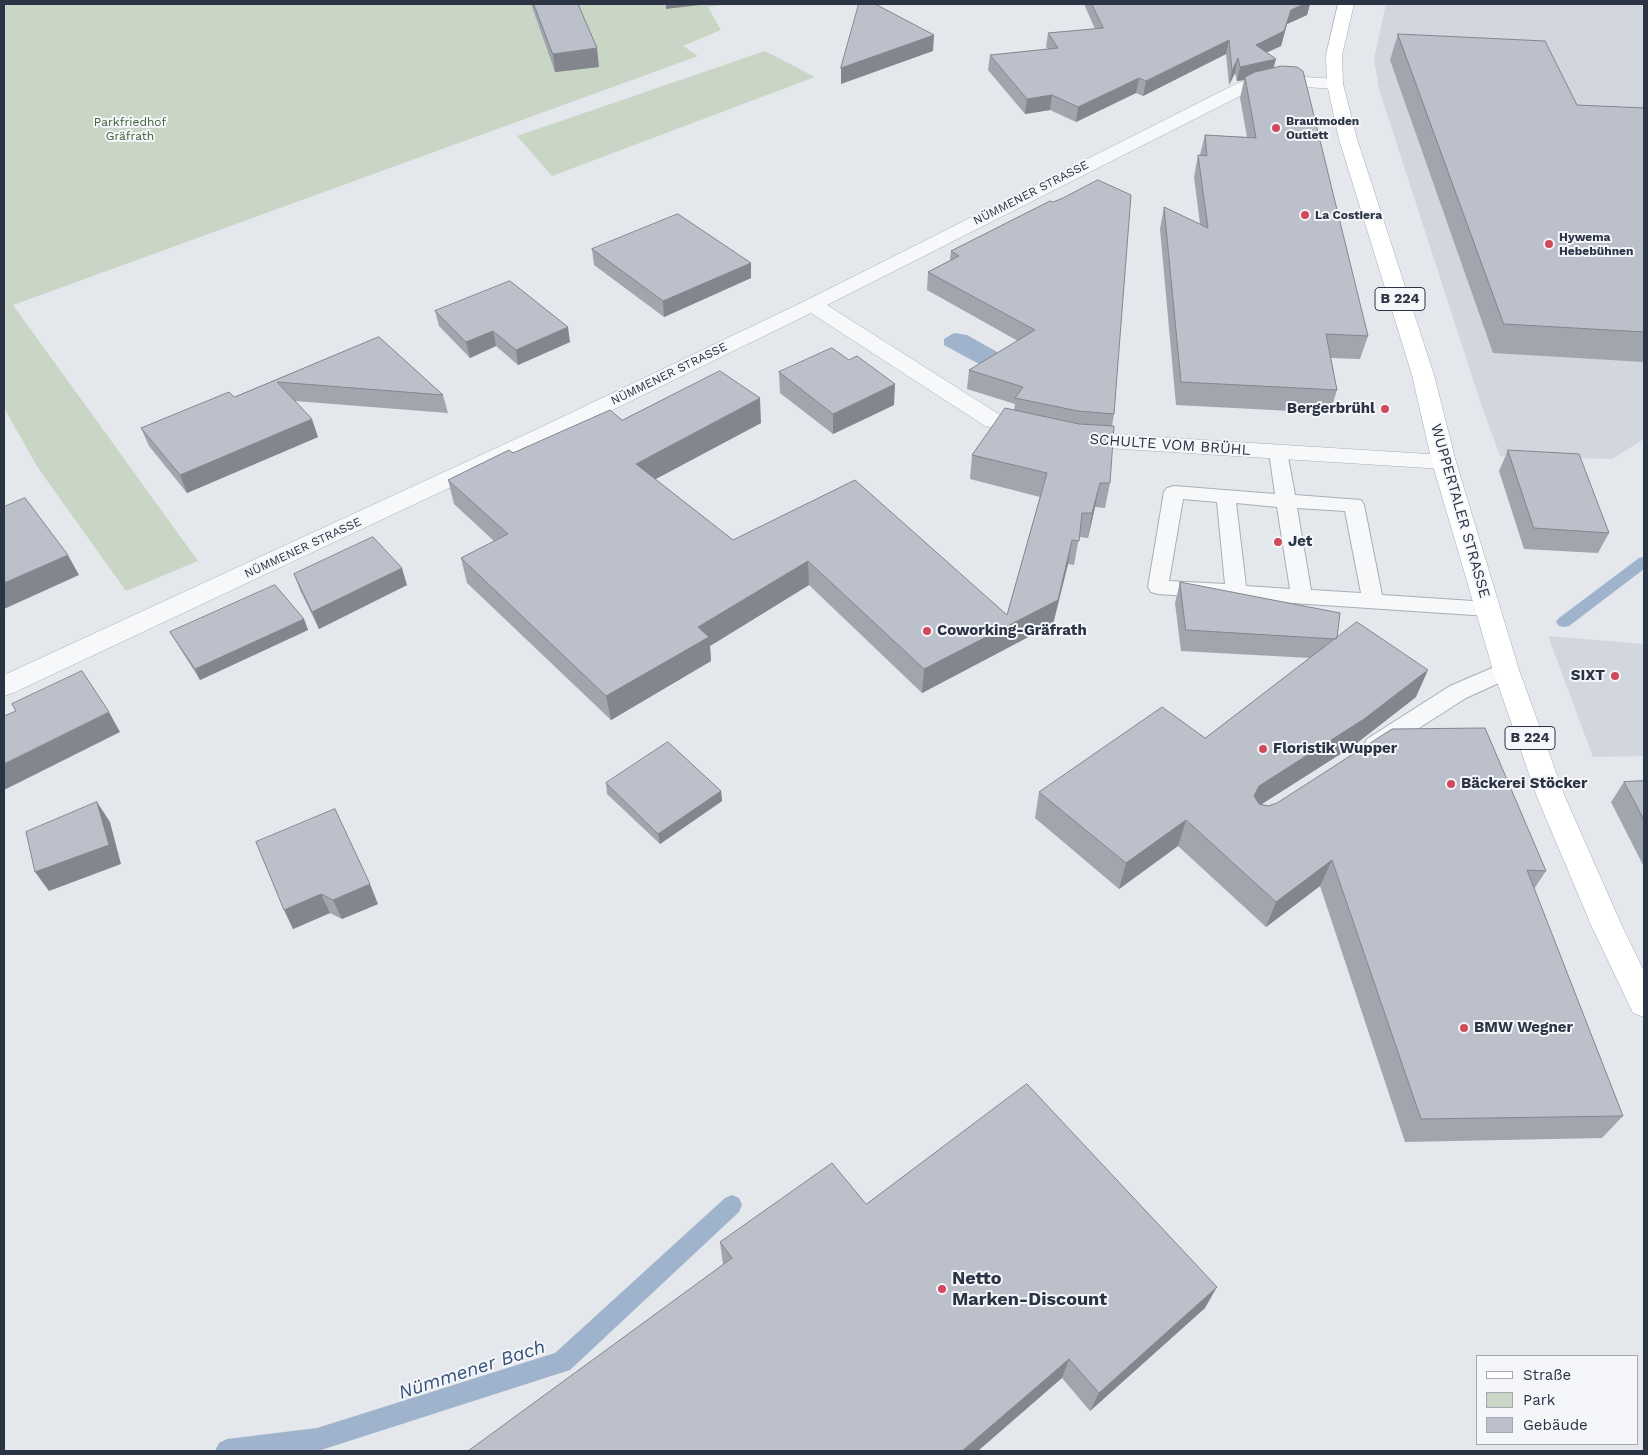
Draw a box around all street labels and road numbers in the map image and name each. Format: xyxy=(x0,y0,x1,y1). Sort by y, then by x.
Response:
street label: NÜMMENER STRASSE xyxy=(971,158,1091,228)
road number: B 224 xyxy=(1375,288,1425,310)
street label: NÜMMENER STRASSE xyxy=(609,340,729,408)
street label: WUPPERTALER STRASSE xyxy=(1426,422,1494,600)
street label: SCHULTE VOM BRÜHL xyxy=(1089,430,1251,460)
street label: NÜMMENER STRASSE xyxy=(242,515,364,581)
road number: B 224 xyxy=(1505,726,1555,750)

